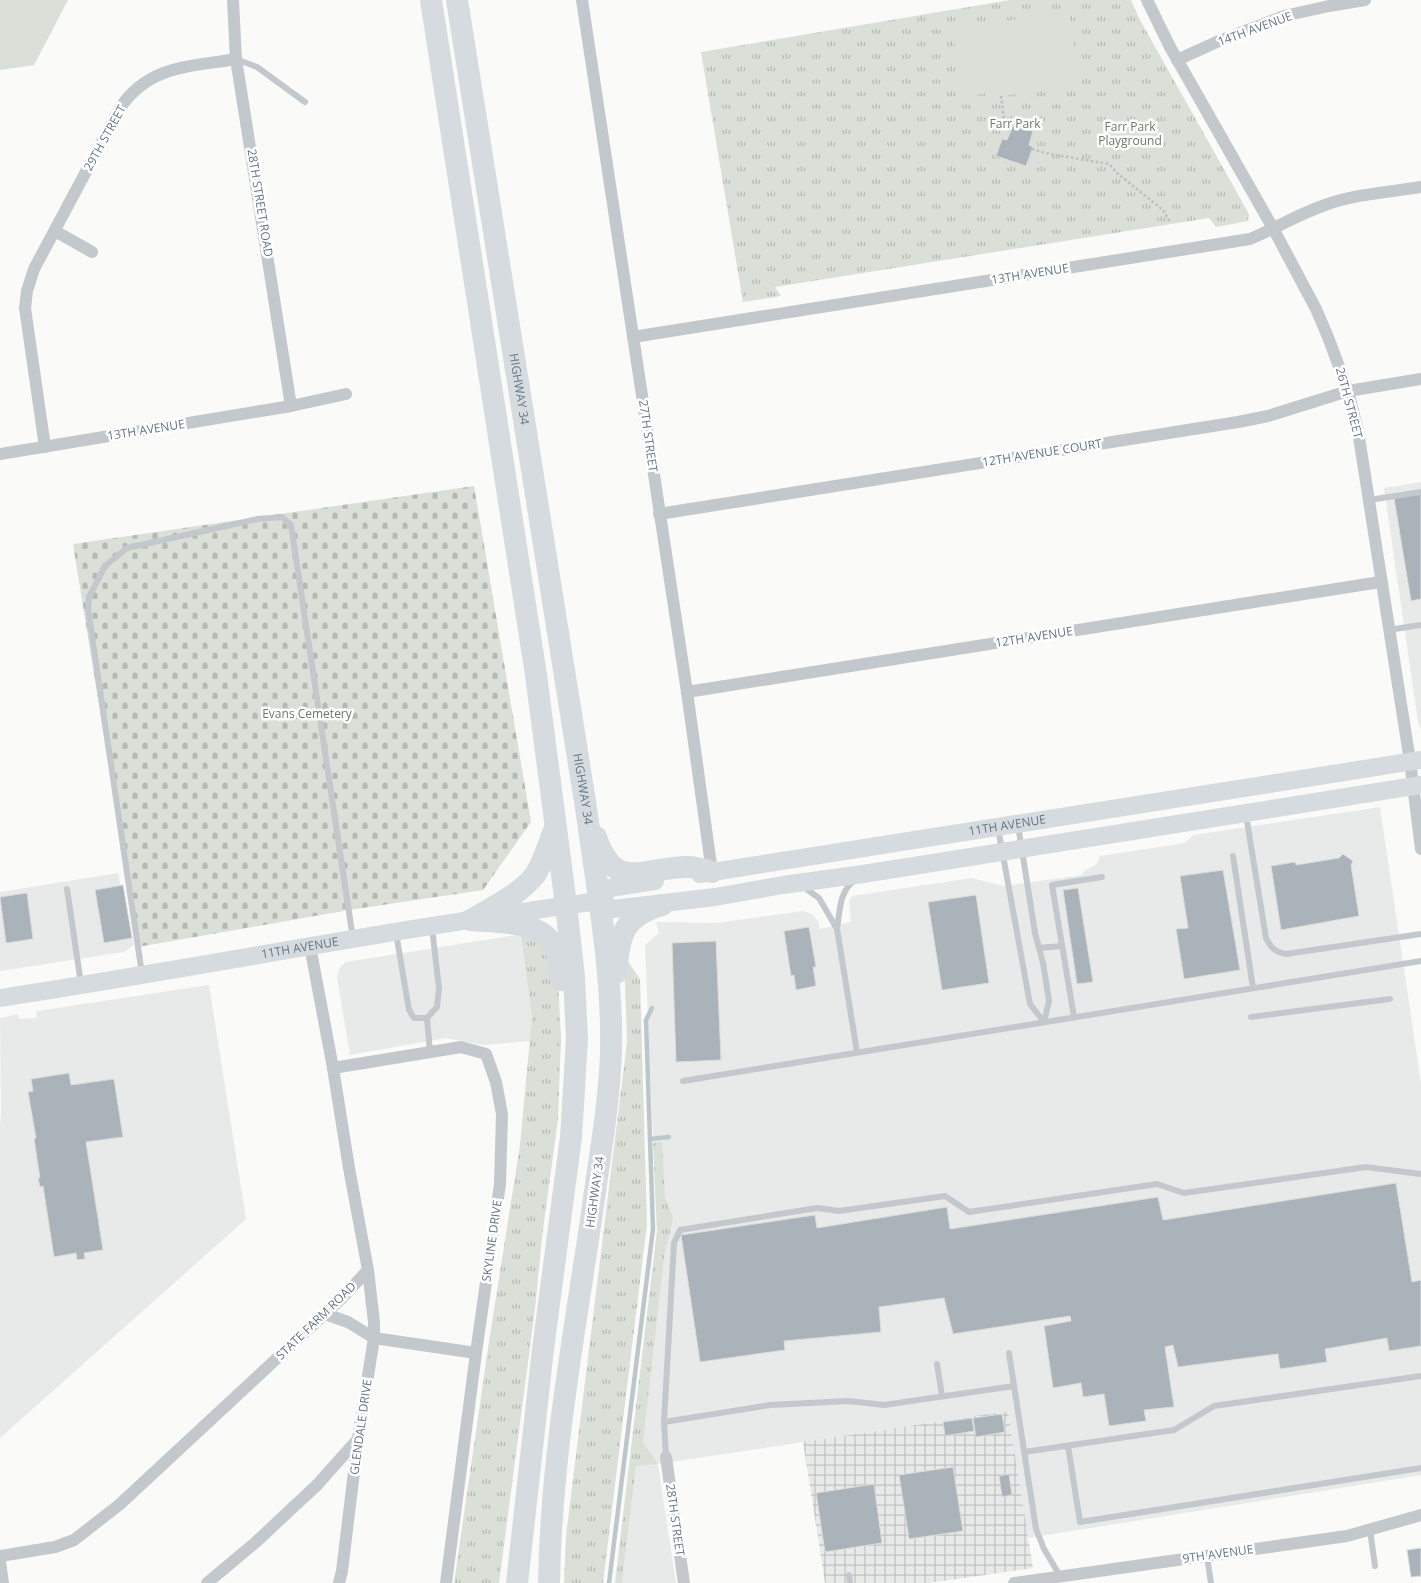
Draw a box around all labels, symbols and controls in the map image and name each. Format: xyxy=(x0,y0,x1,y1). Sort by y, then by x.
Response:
street label: 14TH AVENUE xyxy=(1215,7,1294,50)
street label: 29TH STREET xyxy=(79,101,130,174)
park label: Farr Park xyxy=(990,115,1041,132)
park label: Farr Park Playground xyxy=(1098,118,1162,149)
street label: 28TH STREET ROAD xyxy=(244,148,277,258)
street label: 13TH AVENUE xyxy=(990,259,1070,288)
street label: HIGHWAY 34 xyxy=(506,352,534,426)
street label: 26TH STREET xyxy=(1332,365,1367,441)
street label: 27TH STREET xyxy=(635,399,662,474)
street label: 13TH AVENUE xyxy=(106,415,186,444)
street label: 12TH AVENUE COURT xyxy=(981,435,1103,470)
street label: 12TH AVENUE xyxy=(994,622,1074,651)
park label: Evans Cemetery xyxy=(262,705,353,722)
street label: HIGHWAY 34 xyxy=(569,752,597,826)
street label: 11TH AVENUE xyxy=(967,810,1047,839)
street label: 11TH AVENUE xyxy=(260,933,340,962)
street label: HIGHWAY 34 xyxy=(581,1155,608,1229)
street label: SKYLINE DRIVE xyxy=(477,1199,506,1283)
street label: STATE FARM ROAD xyxy=(272,1278,359,1363)
street label: GLENDALE DRIVE xyxy=(345,1378,376,1476)
street label: 28TH STREET xyxy=(662,1483,689,1558)
street label: 9TH AVENUE xyxy=(1181,1540,1254,1567)

